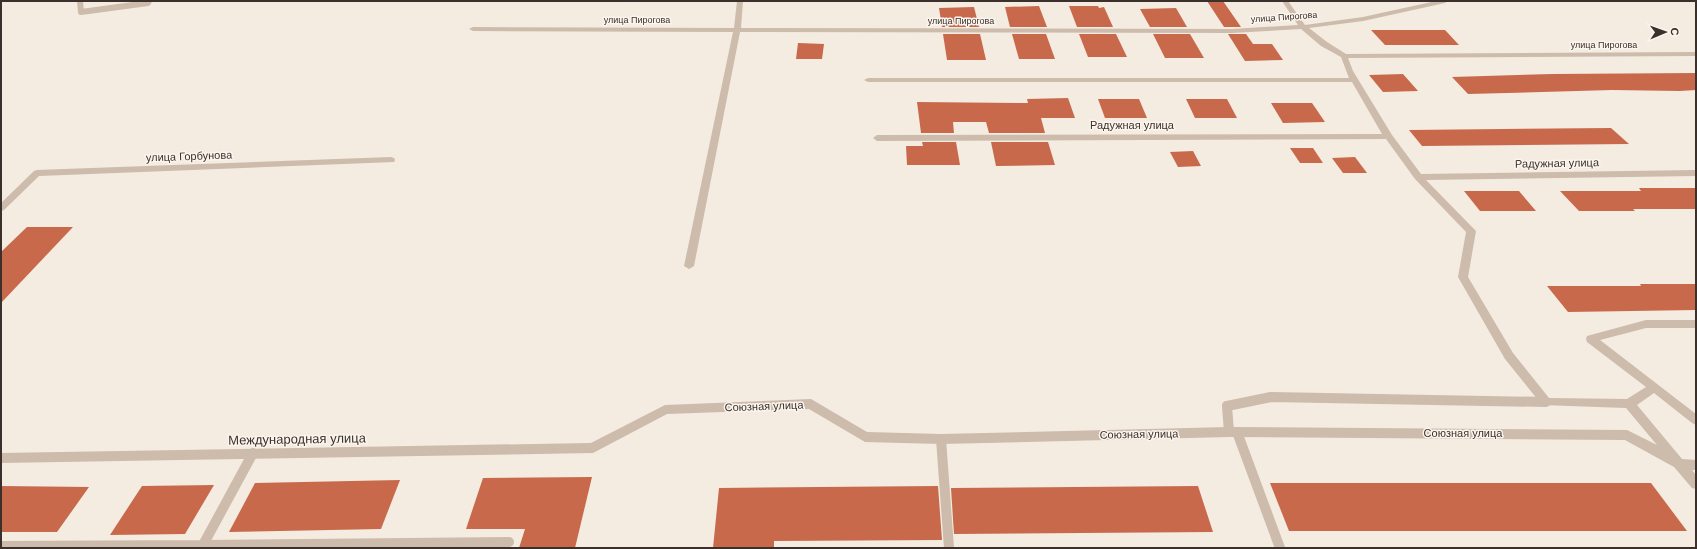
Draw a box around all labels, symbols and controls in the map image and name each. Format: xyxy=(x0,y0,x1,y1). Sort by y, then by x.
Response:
street label: улица Пирогова xyxy=(1250,10,1318,24)
north arrow xyxy=(1645,12,1685,52)
street label: улица Пирогова xyxy=(604,15,670,25)
street label: улица Пирогова xyxy=(928,16,994,26)
text: С xyxy=(1669,27,1681,36)
street label: улица Пирогова xyxy=(1571,40,1637,50)
street label: Радужная улица xyxy=(1090,119,1175,131)
street label: улица Горбунова xyxy=(146,148,233,164)
street label: Радужная улица xyxy=(1515,156,1600,170)
street label: Союзная улица xyxy=(724,399,804,413)
street label: Союзная улица xyxy=(1099,427,1179,441)
street label: Союзная улица xyxy=(1424,427,1503,439)
street label: Международная улица xyxy=(228,430,367,448)

